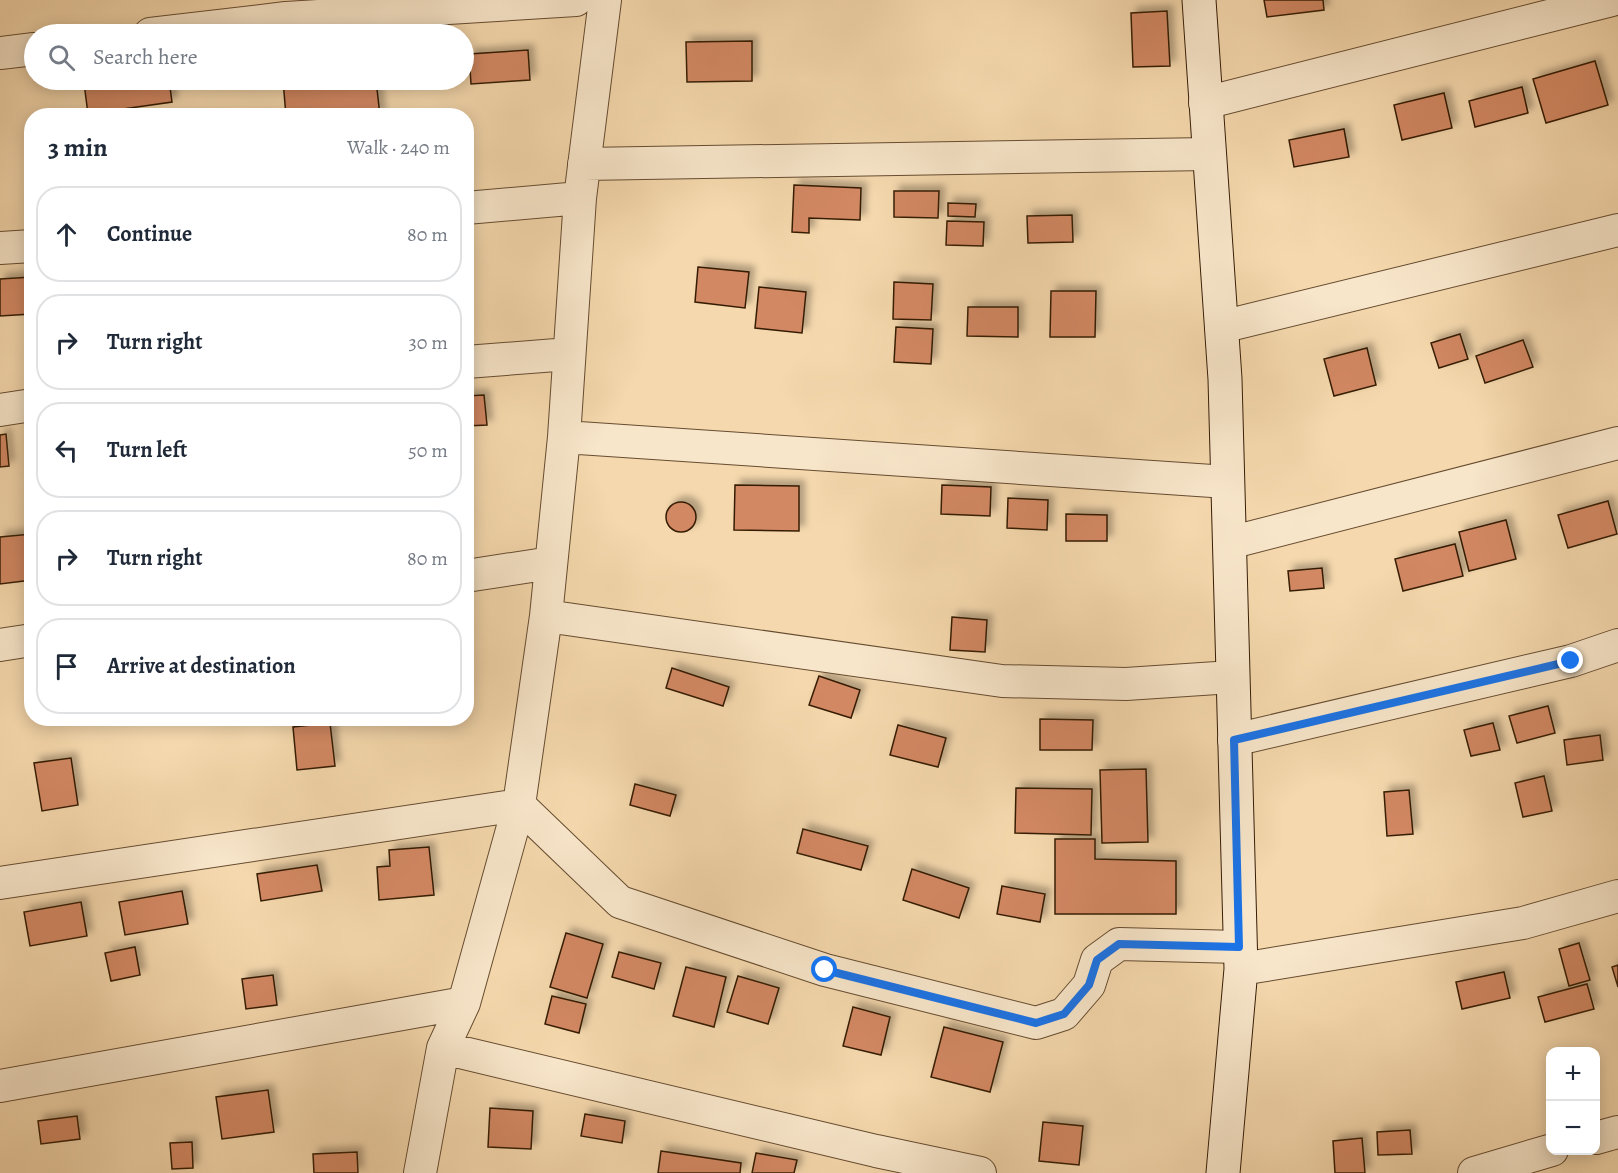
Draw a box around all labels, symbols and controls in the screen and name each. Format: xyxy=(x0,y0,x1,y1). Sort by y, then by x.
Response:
search box xyxy=(24,24,474,90)
icon: search xyxy=(45,41,78,74)
text: Search here xyxy=(93,42,198,72)
text: 3 min xyxy=(48,130,108,165)
text: Walk · 240 m xyxy=(347,134,450,161)
icon: ahead xyxy=(50,218,83,251)
text: Continue xyxy=(107,219,192,249)
text: 80 m xyxy=(407,221,448,248)
icon: right xyxy=(50,326,83,359)
text: Turn right xyxy=(107,327,203,357)
text: 30 m xyxy=(408,329,448,356)
icon: left xyxy=(50,434,83,467)
text: Turn left xyxy=(107,435,187,465)
text: 50 m xyxy=(408,437,448,464)
icon: right xyxy=(50,542,83,575)
text: Turn right xyxy=(107,543,203,573)
text: 80 m xyxy=(407,545,448,572)
route end xyxy=(1557,647,1583,673)
icon: arrive xyxy=(50,650,83,683)
text: Arrive at destination xyxy=(107,651,296,681)
route start xyxy=(811,956,837,982)
map controls xyxy=(1546,1047,1600,1155)
button: + xyxy=(1546,1047,1600,1101)
button: − xyxy=(1546,1101,1600,1155)

